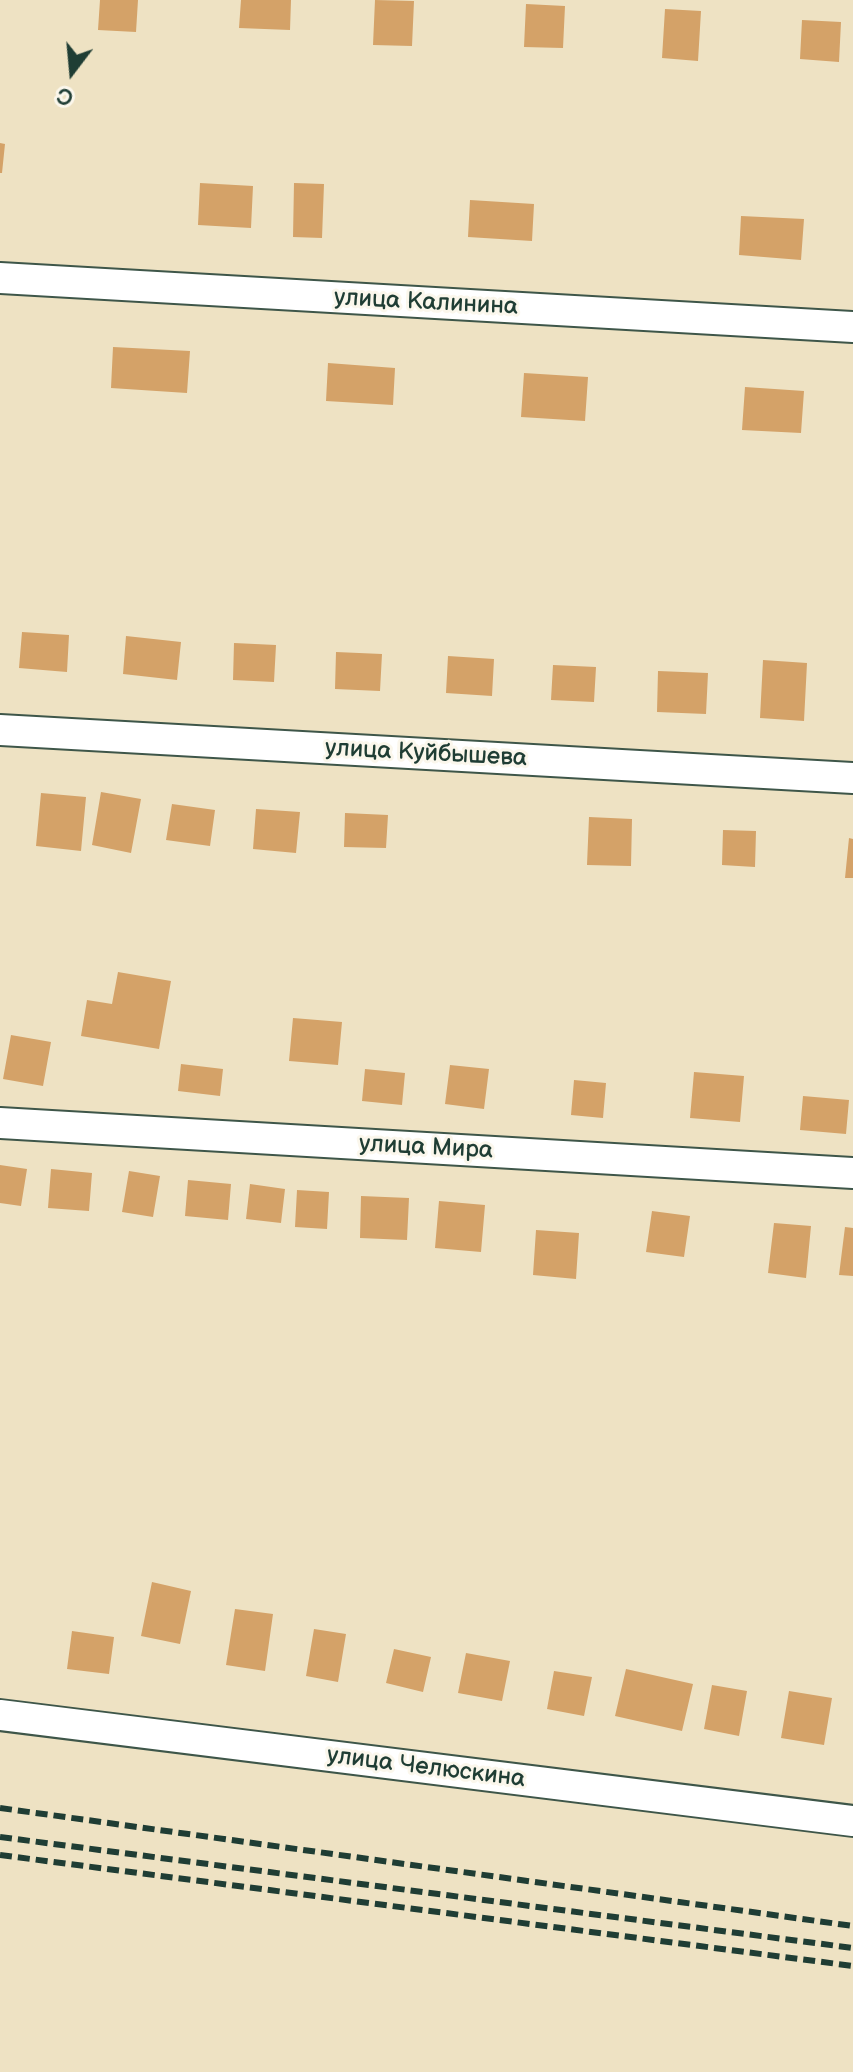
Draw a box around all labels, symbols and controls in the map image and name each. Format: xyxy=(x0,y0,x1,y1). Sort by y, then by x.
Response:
north arrow xyxy=(32,32,112,112)
text: С xyxy=(54,80,76,111)
street label: улица Калинина xyxy=(333,284,519,322)
street label: улица Куйбышева xyxy=(324,734,528,774)
street label: улица Мира xyxy=(358,1130,494,1166)
street label: улица Челюскина xyxy=(325,1742,527,1794)

